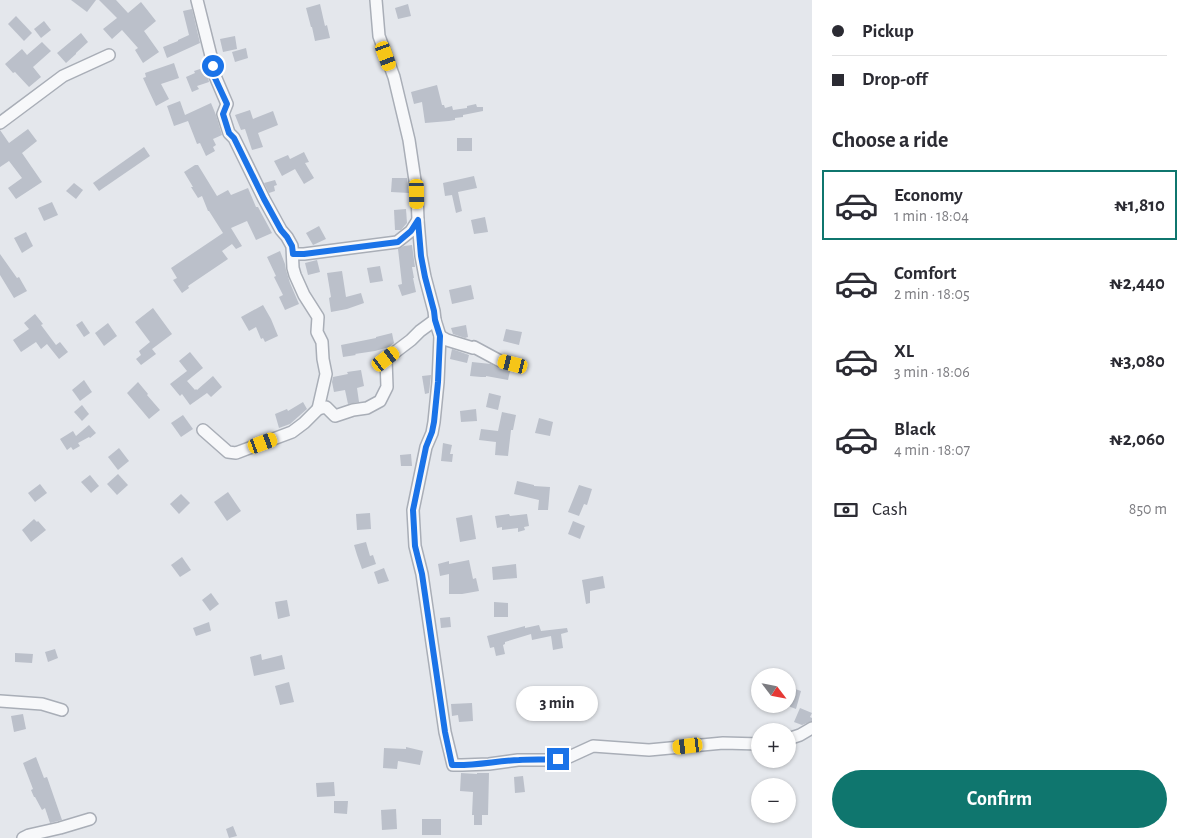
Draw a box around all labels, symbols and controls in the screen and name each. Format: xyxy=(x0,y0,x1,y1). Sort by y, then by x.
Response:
text: Pickup xyxy=(862,22,914,41)
car xyxy=(373,39,398,73)
route start xyxy=(202,55,224,77)
text: Drop-off xyxy=(862,70,927,89)
text: Choose a ride xyxy=(832,129,948,151)
car xyxy=(409,179,424,209)
icon: car xyxy=(834,183,879,228)
text: Economy xyxy=(894,186,963,205)
text: ₦1,810 xyxy=(1114,196,1165,215)
text: 1 min · 18:04 xyxy=(894,208,969,224)
icon: car xyxy=(834,261,879,306)
text: Comfort xyxy=(894,264,956,283)
text: ₦2,440 xyxy=(1109,274,1165,293)
text: 2 min · 18:05 xyxy=(894,286,970,302)
icon: car xyxy=(834,339,879,384)
text: XL xyxy=(894,342,914,361)
car xyxy=(369,344,402,374)
text: ₦3,080 xyxy=(1110,352,1165,371)
car xyxy=(496,353,529,375)
text: 3 min · 18:06 xyxy=(894,364,970,380)
icon: car xyxy=(834,417,879,462)
text: Black xyxy=(894,420,936,439)
text: ₦2,060 xyxy=(1109,430,1165,449)
car xyxy=(246,431,279,455)
text: 4 min · 18:07 xyxy=(894,442,970,458)
icon: cash xyxy=(832,496,860,524)
text: Cash xyxy=(872,500,908,519)
text: 850 m xyxy=(1129,501,1167,517)
north arrow xyxy=(751,668,796,712)
map controls xyxy=(751,668,796,823)
callout: 3 min xyxy=(517,686,599,722)
text: 3 min xyxy=(540,695,574,711)
button: + xyxy=(751,723,796,768)
car xyxy=(672,737,703,755)
route end xyxy=(547,748,569,770)
button: Confirm xyxy=(832,770,1167,828)
button: − xyxy=(751,778,796,823)

